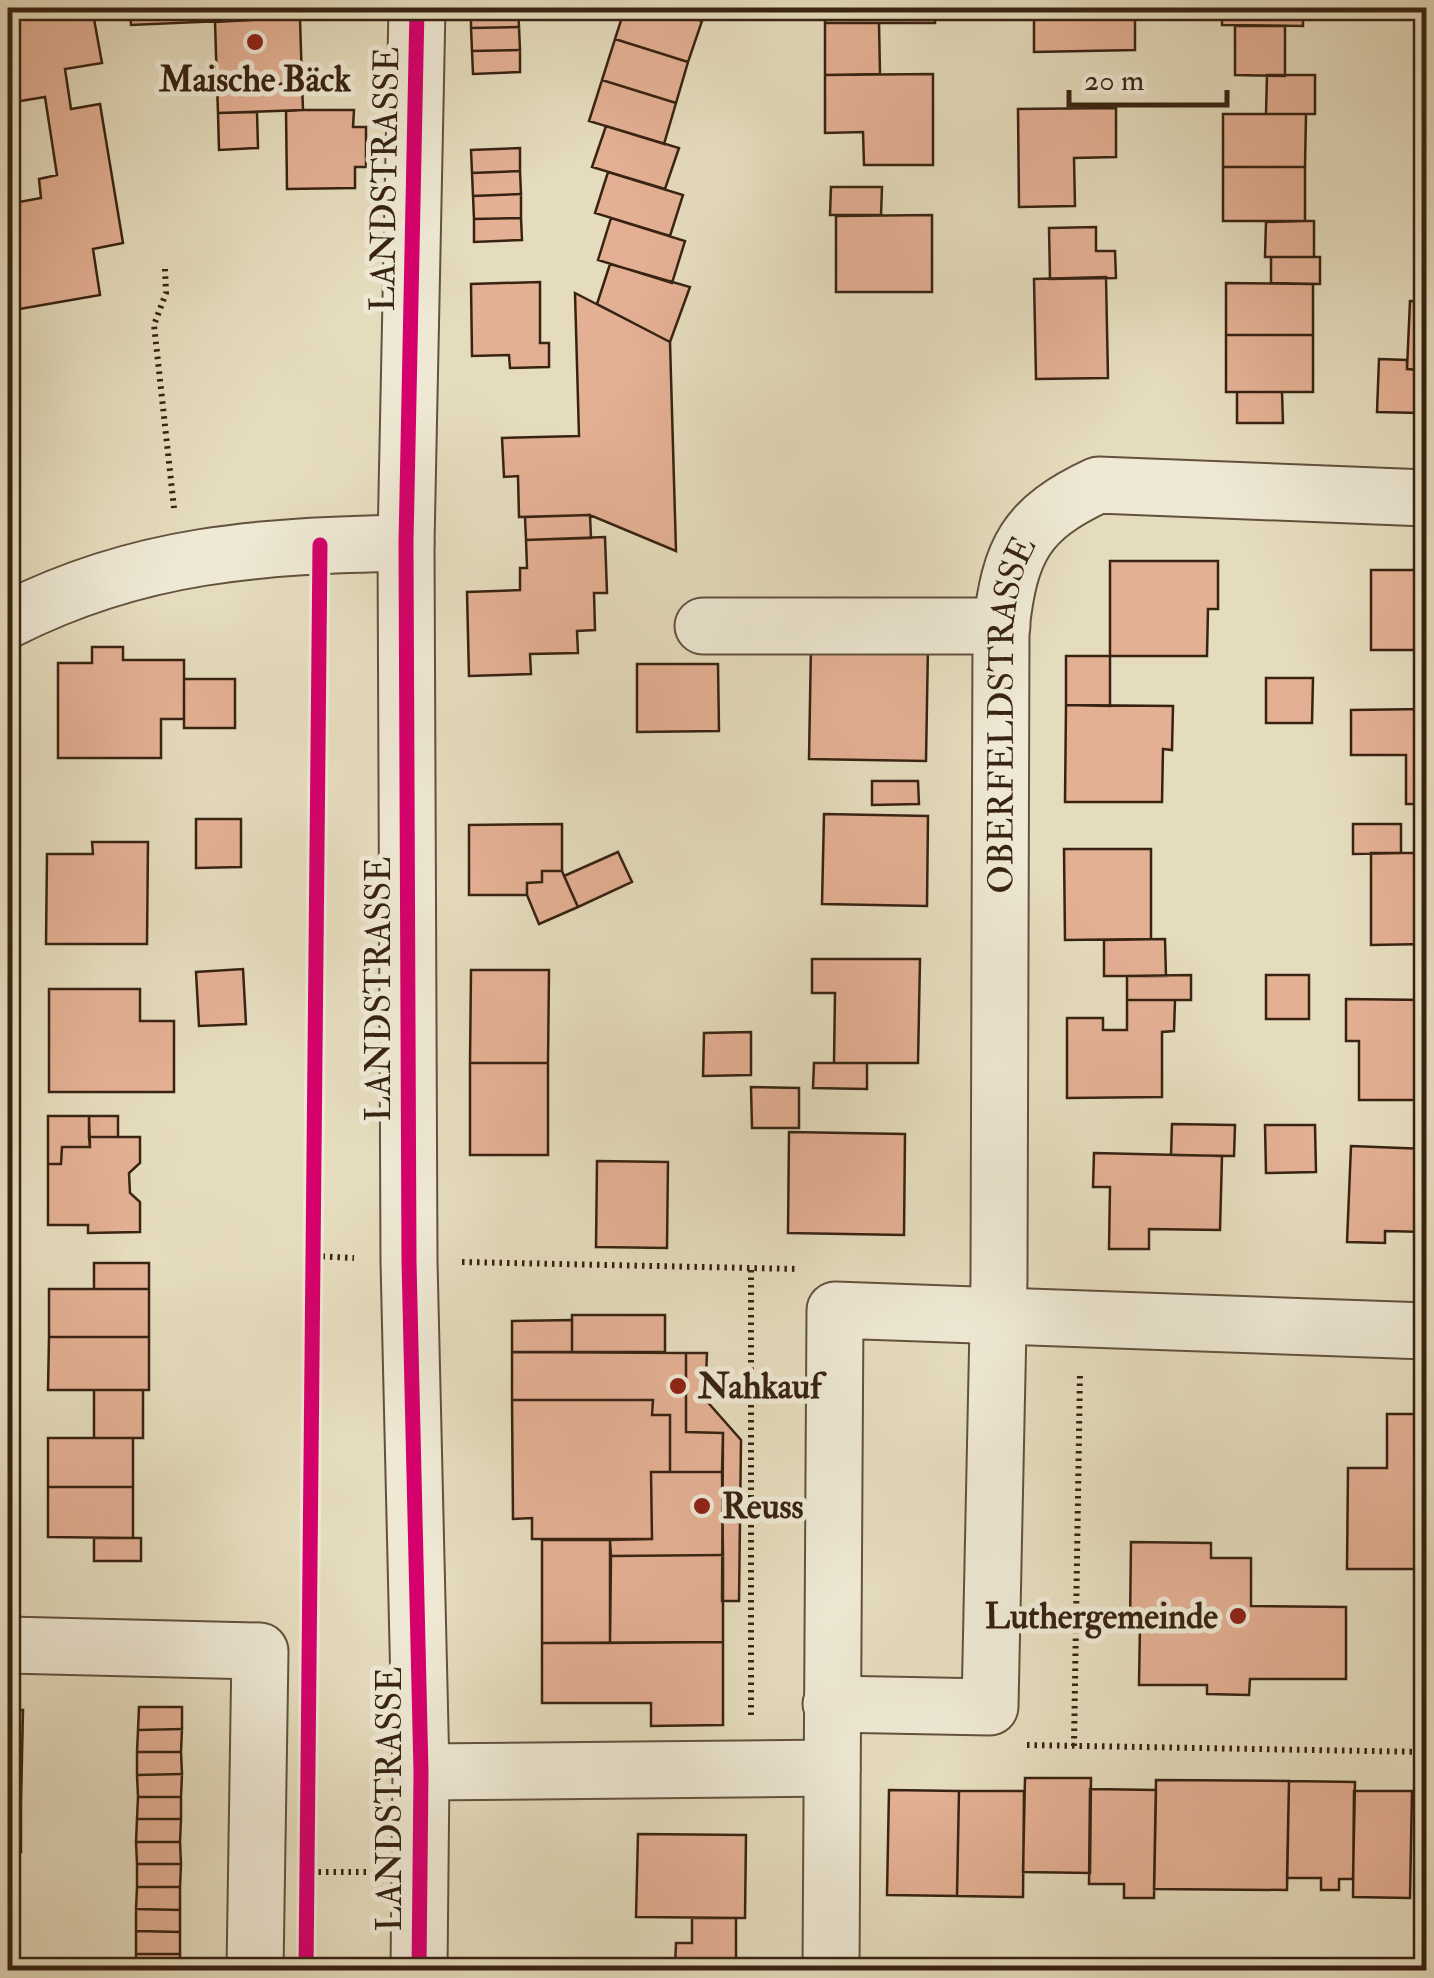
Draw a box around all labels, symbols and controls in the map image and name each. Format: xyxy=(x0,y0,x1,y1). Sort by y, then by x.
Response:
marker: Maische Bäck xyxy=(244,31,266,53)
scale bar xyxy=(1069,45,1226,107)
street label: LANDSTRASSE xyxy=(361,46,409,312)
place label: Maische Bäck xyxy=(158,58,351,102)
text: 20 m xyxy=(1084,62,1144,99)
street label: OBERFELDSTRASSE xyxy=(979,529,1046,894)
street label: LANDSTRASSE xyxy=(357,856,401,1122)
place label: Nahkauf xyxy=(697,1365,827,1409)
marker: Nahkauf xyxy=(667,1375,689,1397)
place label: Reuss xyxy=(722,1485,804,1529)
marker: Reuss xyxy=(691,1495,713,1517)
place label: Luthergemeinde xyxy=(985,1595,1218,1639)
marker: Luthergemeinde xyxy=(1227,1605,1249,1627)
street label: LANDSTRASSE xyxy=(368,1666,412,1932)

